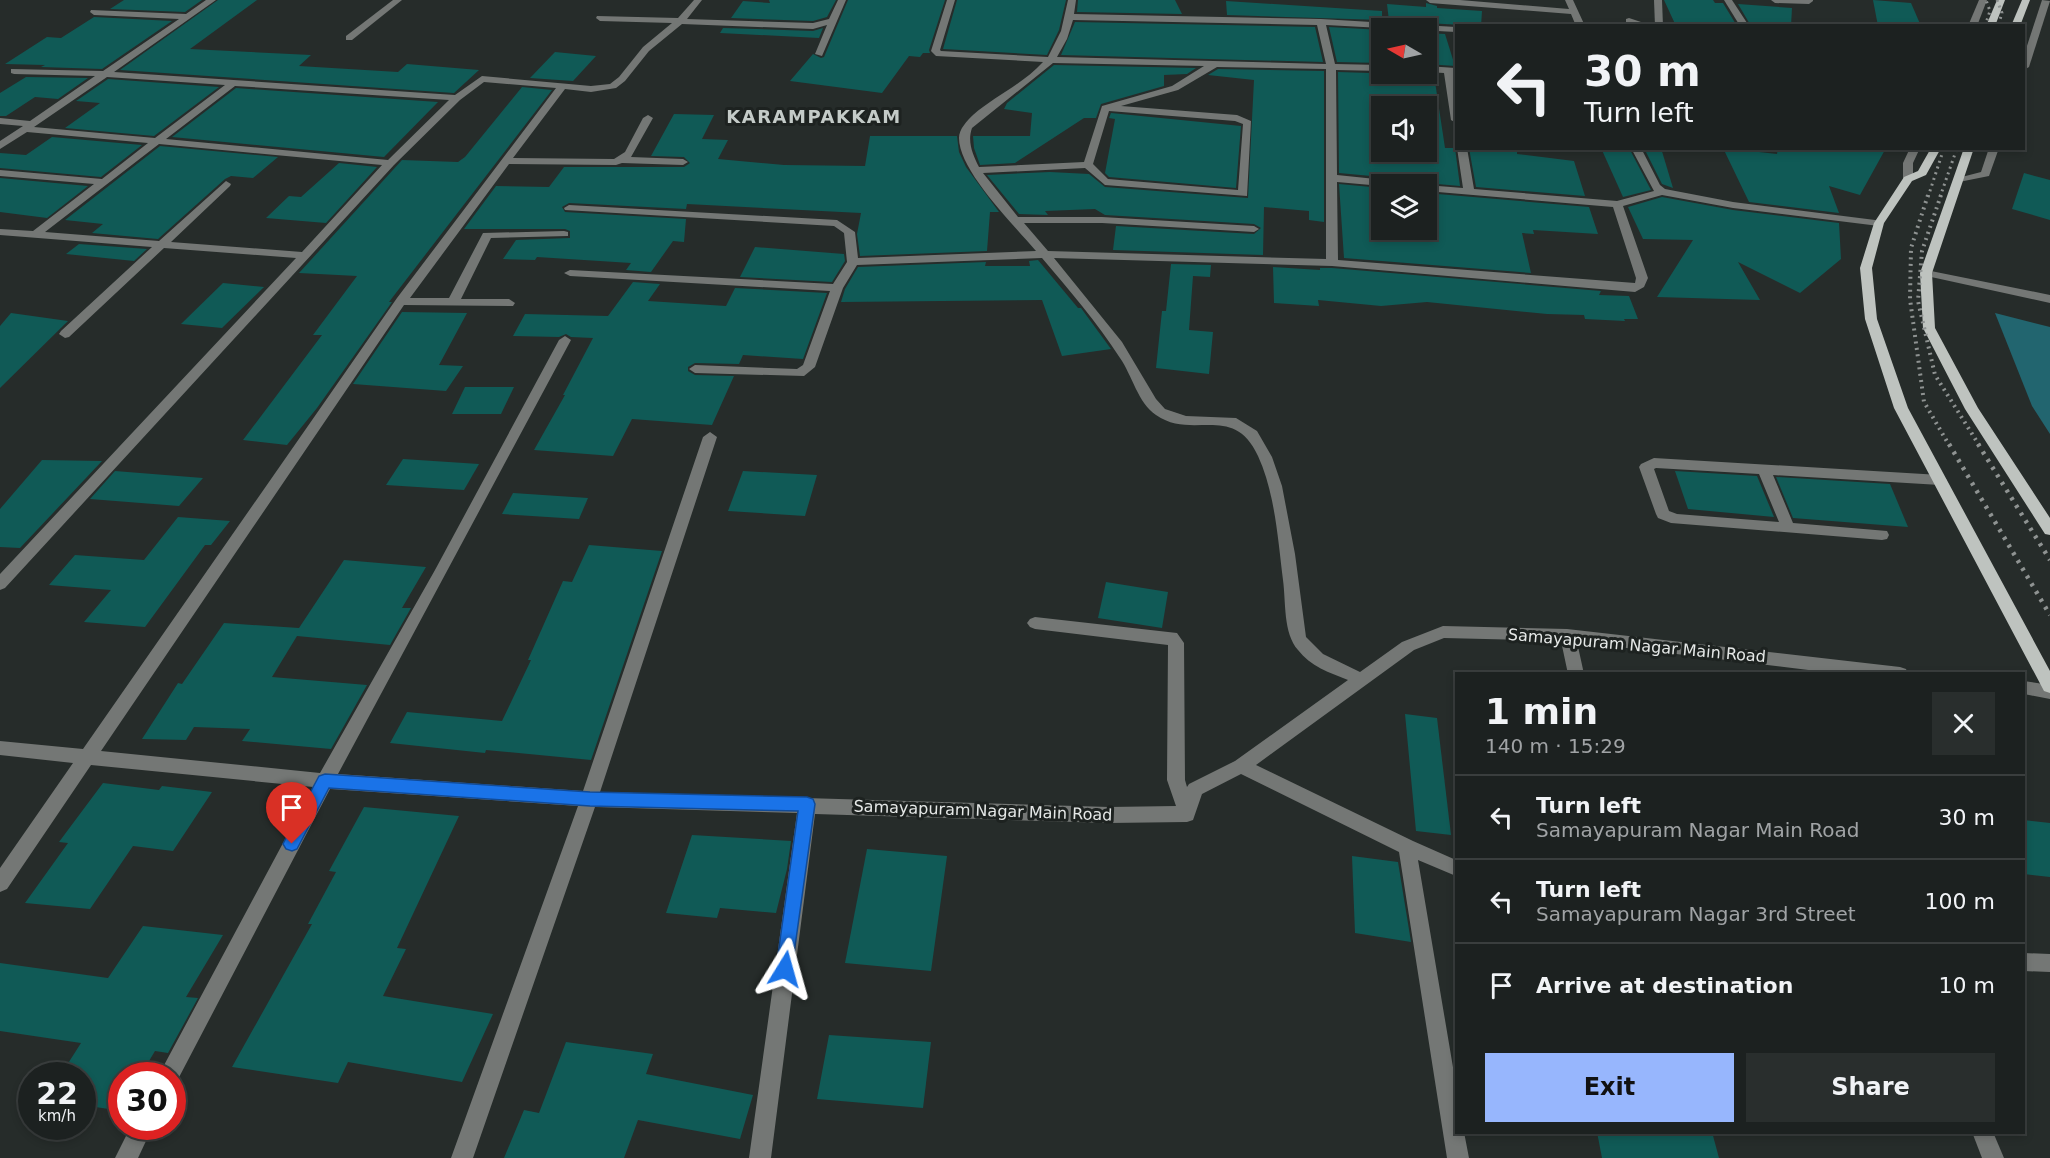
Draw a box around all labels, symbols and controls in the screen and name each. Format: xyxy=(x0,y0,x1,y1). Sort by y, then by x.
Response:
north arrow xyxy=(1371,18,1437,84)
map controls xyxy=(1371,18,1437,240)
text: 30 m xyxy=(1584,47,1701,96)
icon: left xyxy=(1485,48,1563,126)
button: sound xyxy=(1371,96,1437,162)
text: Turn left xyxy=(1584,97,1694,128)
district label: KARAMPAKKAM xyxy=(726,106,902,127)
button: layers xyxy=(1371,174,1437,240)
street label: Samayapuram Nagar Main Road xyxy=(1507,625,1767,666)
text: 1 min xyxy=(1485,691,1598,732)
button: close xyxy=(1932,692,1995,755)
text: 140 m · 15:29 xyxy=(1485,734,1626,758)
pin xyxy=(266,782,317,844)
icon: arrive xyxy=(275,791,308,824)
text: Turn left xyxy=(1536,793,1641,818)
street label: Samayapuram Nagar Main Road xyxy=(853,796,1113,825)
icon: left xyxy=(1485,801,1518,834)
text: 30 m xyxy=(1939,805,1995,830)
text: Samayapuram Nagar Main Road xyxy=(1536,818,1860,842)
text: Turn left xyxy=(1536,877,1641,902)
icon: left xyxy=(1485,885,1518,918)
text: 100 m xyxy=(1925,889,1995,914)
text: Samayapuram Nagar 3rd Street xyxy=(1536,902,1856,926)
position arrow xyxy=(753,937,817,1001)
icon: arrive xyxy=(1485,969,1518,1002)
text: Arrive at destination xyxy=(1536,973,1793,998)
text: 10 m xyxy=(1939,973,1995,998)
button: Exit xyxy=(1485,1053,1734,1122)
button: Share xyxy=(1746,1053,1995,1122)
speed limit sign: 30 xyxy=(108,1062,186,1140)
text: 22 xyxy=(36,1076,78,1111)
text: km/h xyxy=(38,1107,76,1125)

